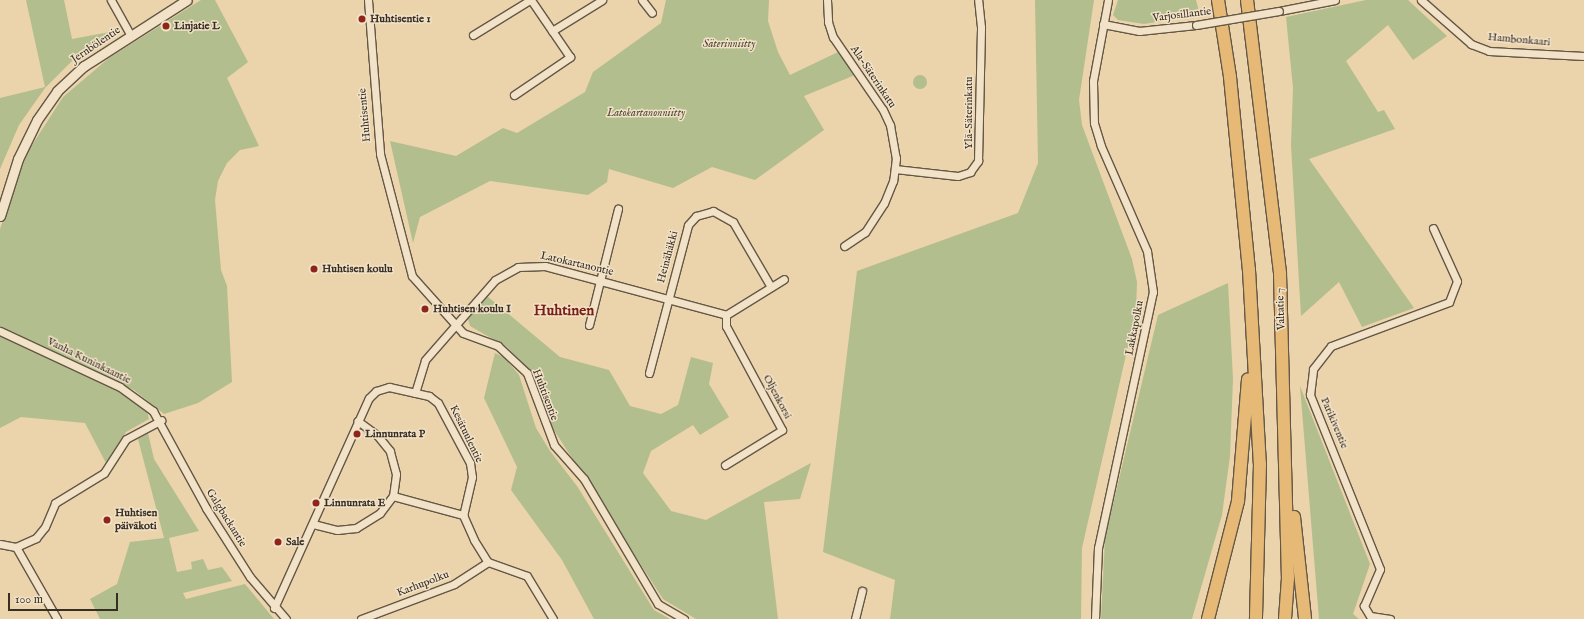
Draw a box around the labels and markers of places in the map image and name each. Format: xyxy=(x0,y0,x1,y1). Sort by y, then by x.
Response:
place label: Huhtisentie 1 xyxy=(370,12,431,26)
marker: Huhtisentie 1 xyxy=(357,14,367,24)
place label: Linjatie L xyxy=(174,19,220,33)
marker: Linjatie L xyxy=(161,21,171,31)
place label: Huhtisen koulu xyxy=(322,262,393,276)
marker: Huhtisen koulu xyxy=(309,264,319,274)
place label: Huhtisen koulu I xyxy=(433,302,511,316)
marker: Huhtisen koulu I xyxy=(420,304,430,314)
place label: Linnunrata P xyxy=(365,427,425,441)
marker: Linnunrata P xyxy=(352,429,362,439)
place label: Linnunrata E xyxy=(324,496,385,510)
marker: Linnunrata E xyxy=(311,498,321,508)
place label: Huhtisen päiväkoti xyxy=(115,507,157,533)
marker: Huhtisen päiväkoti xyxy=(102,515,112,525)
place label: Sale xyxy=(286,535,304,549)
marker: Sale xyxy=(273,537,283,547)

